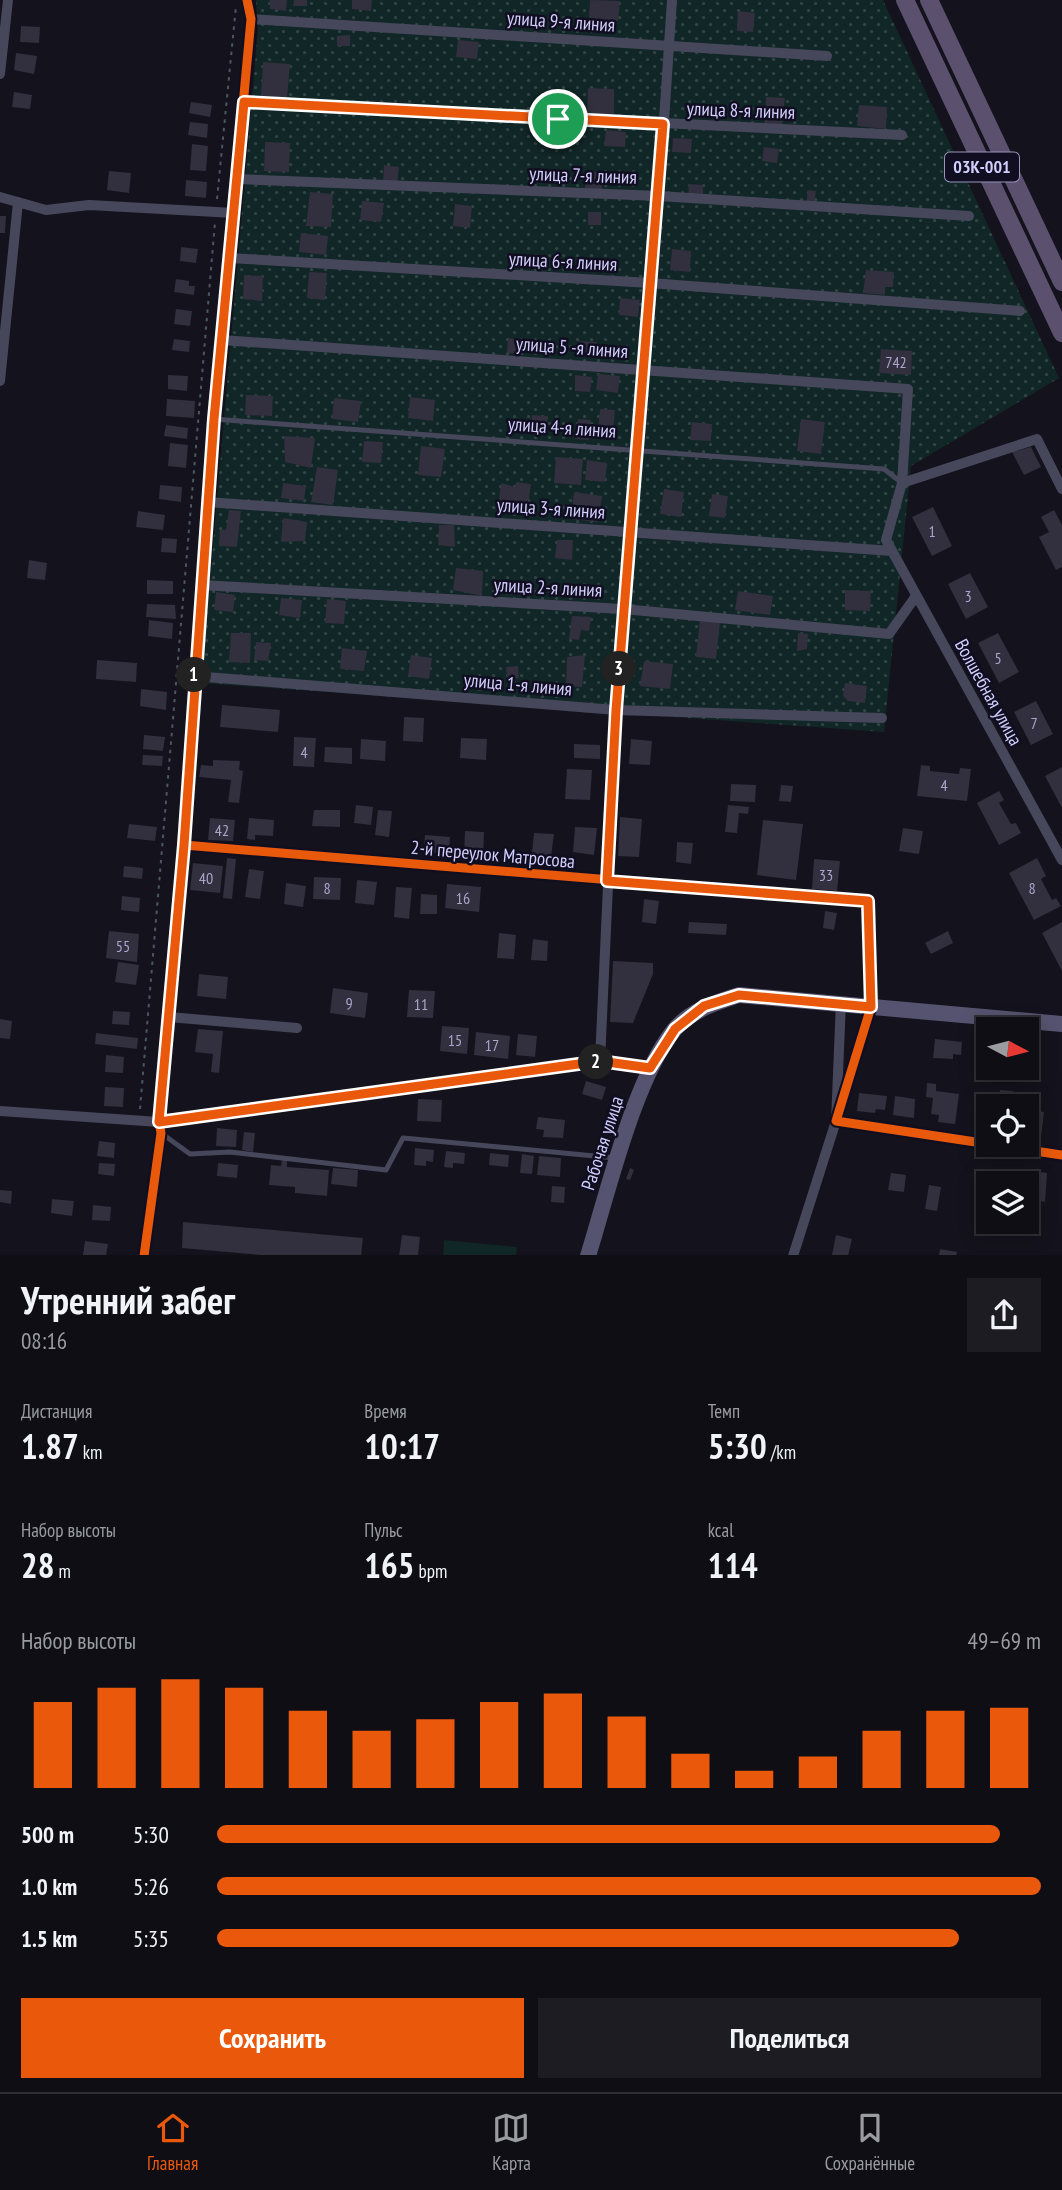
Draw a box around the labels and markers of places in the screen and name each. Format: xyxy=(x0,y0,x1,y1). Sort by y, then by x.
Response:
pin xyxy=(528,89,588,149)
pin: 3 xyxy=(602,652,636,686)
pin: 1 xyxy=(176,658,212,692)
pin: 2 xyxy=(578,1044,614,1080)

